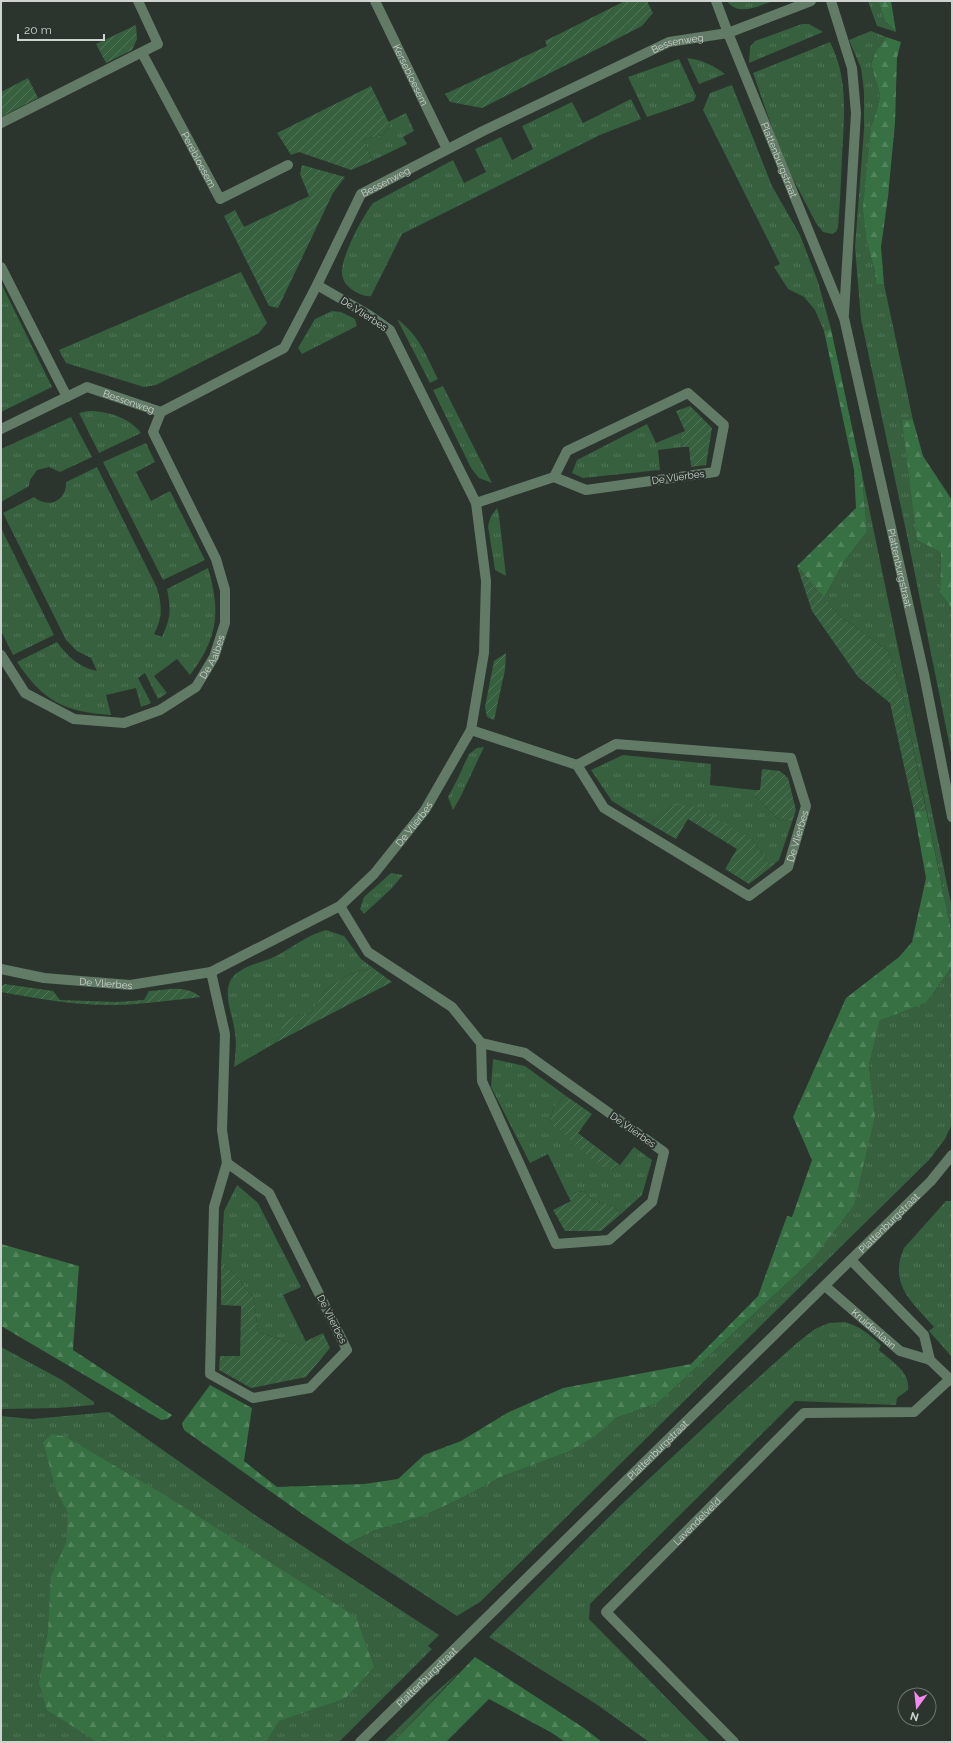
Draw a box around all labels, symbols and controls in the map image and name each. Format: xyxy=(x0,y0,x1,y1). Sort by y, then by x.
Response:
scale bar xyxy=(18,16,104,42)
text: 20 m xyxy=(24,23,52,37)
street label: Bessenweg xyxy=(649,31,704,55)
street label: Kersebloesem xyxy=(391,42,430,107)
street label: Plattenburgstraat xyxy=(759,120,800,200)
street label: Perebloesem xyxy=(180,130,218,190)
street label: Bessenweg xyxy=(359,164,412,199)
street label: De Vlierbes xyxy=(339,295,389,333)
street label: Bessenweg xyxy=(102,387,156,415)
street label: De Vlierbes xyxy=(651,468,705,486)
street label: Plattenburgstraat xyxy=(886,527,914,609)
street label: De Aalbes xyxy=(197,633,226,680)
street label: De Vlierbes xyxy=(393,799,434,848)
street label: De Vlierbes xyxy=(784,809,810,863)
street label: De Vlierbes xyxy=(79,975,133,991)
street label: De Vlierbes xyxy=(608,1110,658,1150)
street label: Plattenburgstraat xyxy=(856,1190,922,1255)
street label: De Vlierbes xyxy=(315,1293,349,1345)
street label: Kruidenlaan xyxy=(850,1306,899,1351)
street label: Plattenburgstraat xyxy=(625,1417,690,1482)
street label: Lavendelveld xyxy=(671,1495,723,1547)
street label: Plattenburgstraat xyxy=(394,1644,459,1709)
north arrow xyxy=(897,1687,937,1727)
text: N xyxy=(909,1709,920,1724)

